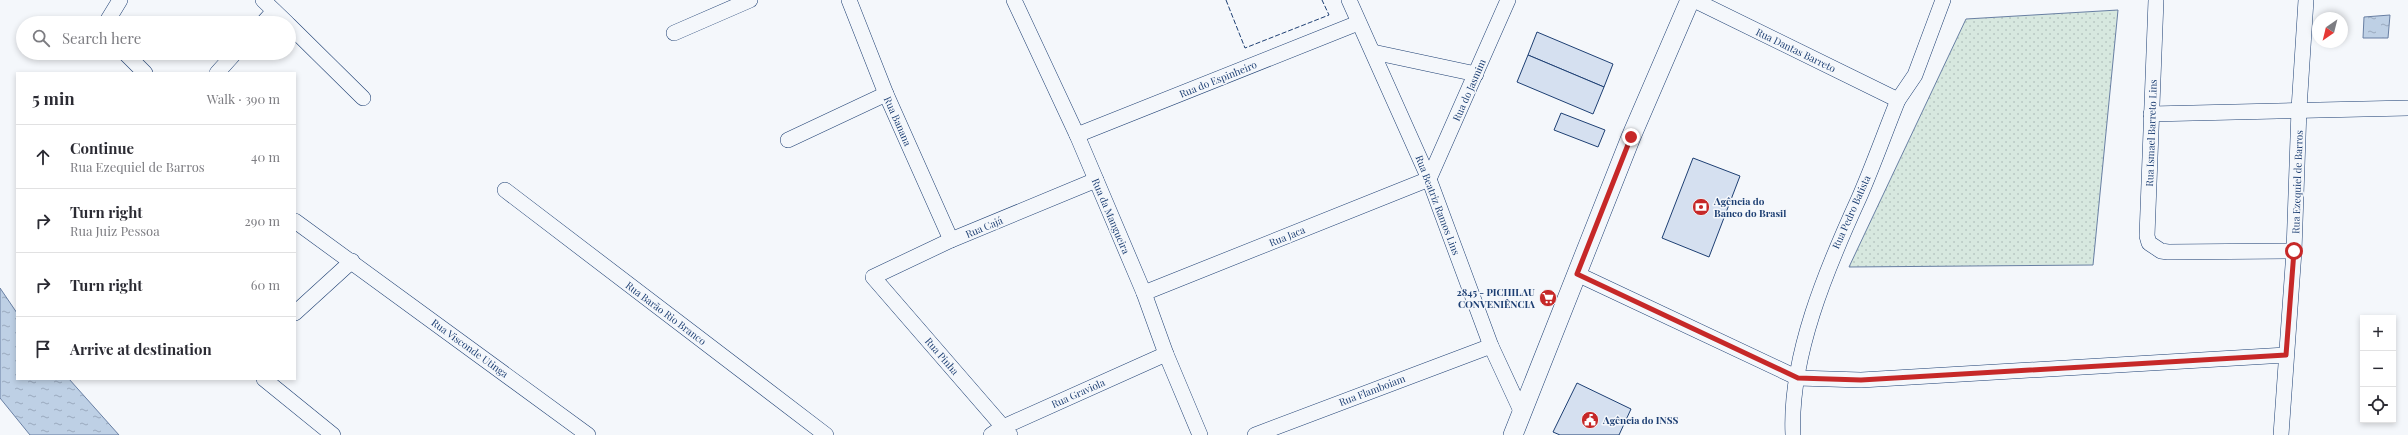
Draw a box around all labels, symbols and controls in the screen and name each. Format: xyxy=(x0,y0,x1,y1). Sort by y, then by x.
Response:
north arrow xyxy=(2312,12,2348,48)
search box xyxy=(16,16,296,60)
street label: Rua Dantas Barreto xyxy=(1754,25,1839,76)
icon: search xyxy=(30,27,52,49)
text: Search here xyxy=(62,28,141,48)
street label: Rua do Espinheiro xyxy=(1177,57,1259,101)
street label: Rua do Jasmim xyxy=(1449,57,1489,123)
street label: Rua Ismael Barreto Lins xyxy=(2142,79,2160,187)
text: 5 min xyxy=(32,87,75,109)
text: Walk · 390 m xyxy=(207,90,280,107)
street label: Rua Banana xyxy=(881,94,915,148)
route end xyxy=(1622,128,1640,146)
street label: Rua Ezequiel de Barros xyxy=(2288,130,2306,234)
text: Continue xyxy=(70,138,134,158)
icon: ahead xyxy=(32,146,54,168)
text: 40 m xyxy=(251,148,280,165)
street label: Rua Beatriz Ramos Lins xyxy=(1412,153,1464,257)
text: Rua Ezequiel de Barros xyxy=(70,158,205,175)
street label: Rua Pedro Batista xyxy=(1829,173,1873,251)
street label: Rua da Mangueira xyxy=(1089,176,1133,256)
place label: Agência do Banco do Brasil xyxy=(1713,194,1786,220)
bank icon: Agência do Banco do Brasil xyxy=(1691,197,1711,217)
text: Turn right xyxy=(70,202,143,222)
icon: right xyxy=(32,210,54,232)
text: 290 m xyxy=(245,212,280,229)
street label: Rua Cajá xyxy=(963,213,1005,241)
text: Rua Juiz Pessoa xyxy=(70,222,160,239)
street label: Rua Jaca xyxy=(1267,222,1307,250)
route start xyxy=(2285,242,2303,260)
icon: right xyxy=(32,274,54,296)
text: Turn right xyxy=(70,275,143,295)
text: 60 m xyxy=(251,276,280,293)
street label: Rua Barão Rio Branco xyxy=(623,278,710,348)
place label: 2845 - PICHILAU CONVENIÊNCIA xyxy=(1456,285,1535,311)
supermarket icon: 2845 - PICHILAU CONVENIÊNCIA xyxy=(1538,288,1558,308)
street label: Rua Visconde Utinga xyxy=(429,315,511,381)
map controls xyxy=(2360,315,2396,423)
button: + xyxy=(2360,315,2396,351)
street label: Rua Pinha xyxy=(922,334,962,378)
icon: arrive xyxy=(32,338,54,360)
text: Arrive at destination xyxy=(70,339,212,359)
button: − xyxy=(2360,351,2396,387)
street label: Rua Flamboiam xyxy=(1337,371,1407,409)
street label: Rua Graviola xyxy=(1049,375,1107,411)
button: locate xyxy=(2360,387,2396,423)
public building icon: Agência do INSS xyxy=(1580,410,1600,430)
place label: Agência do INSS xyxy=(1602,413,1679,427)

